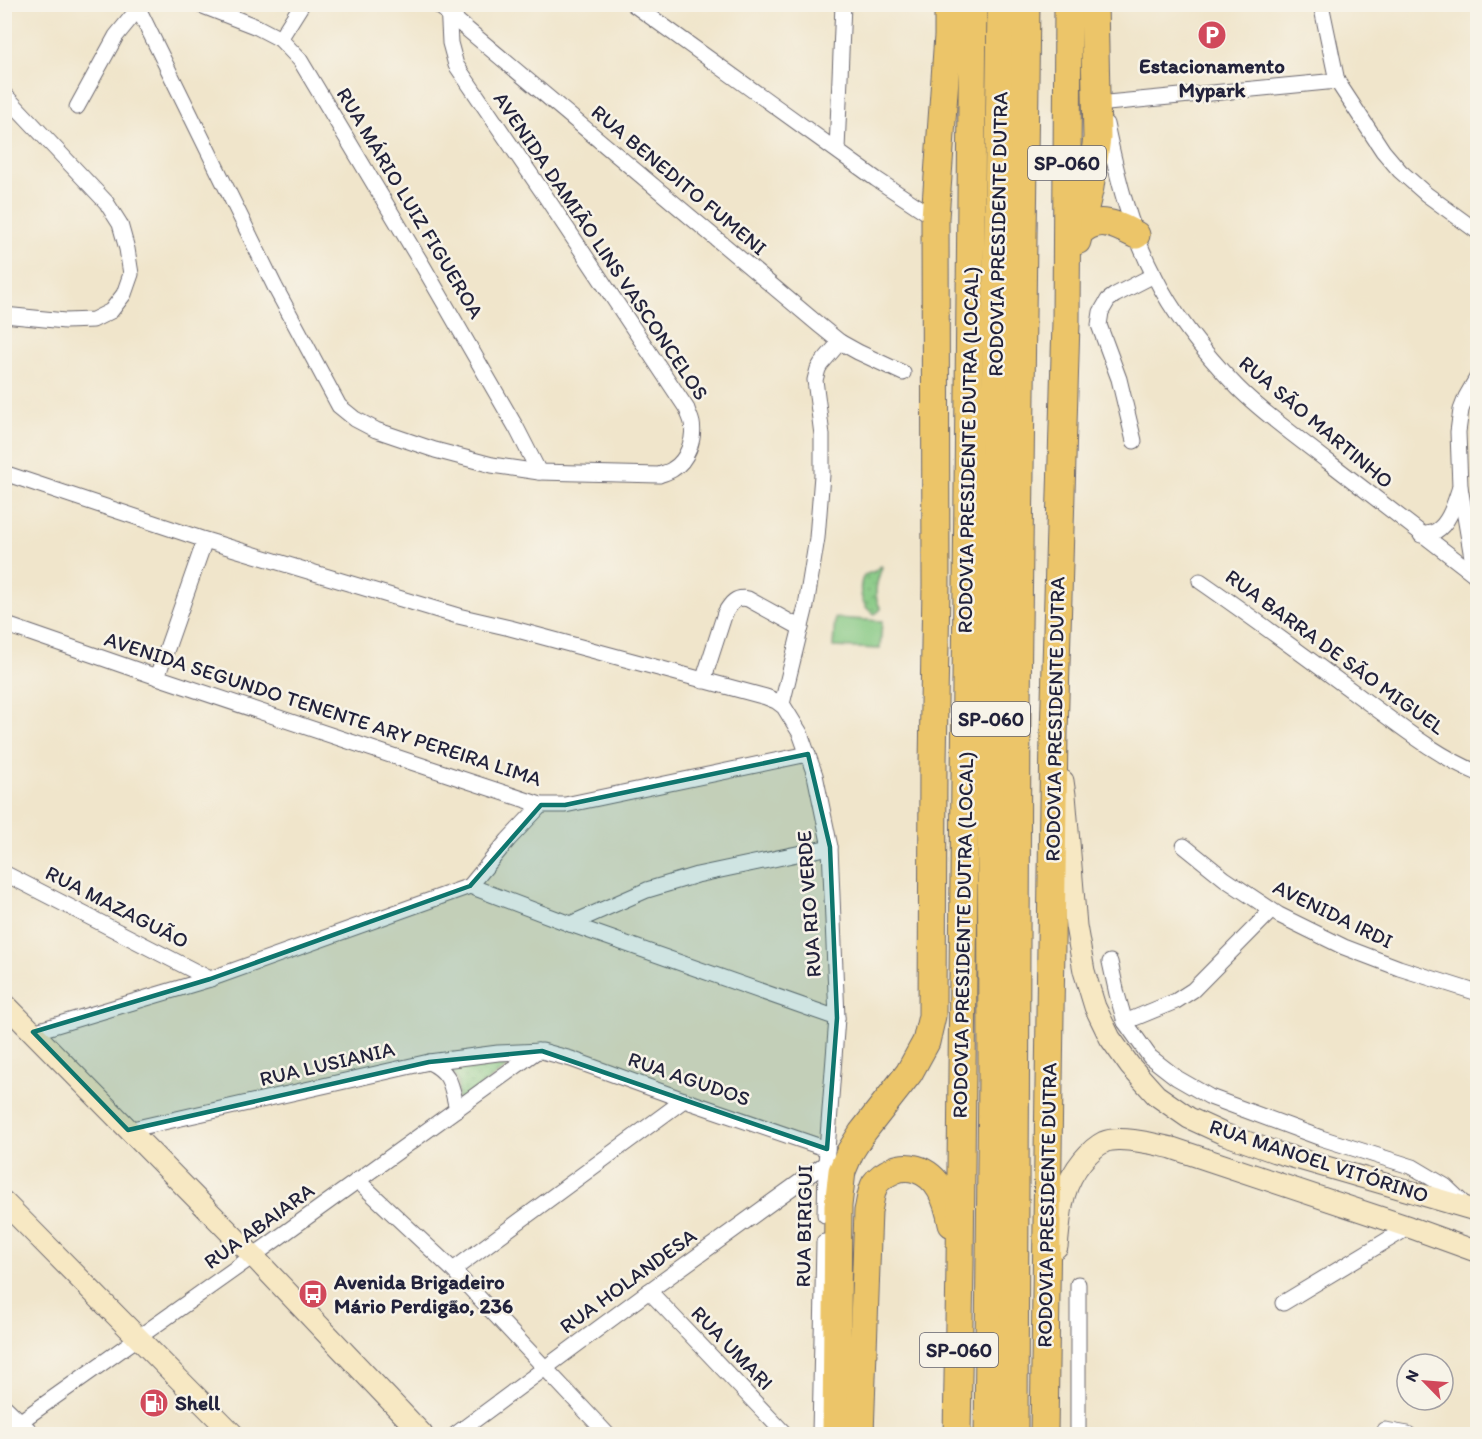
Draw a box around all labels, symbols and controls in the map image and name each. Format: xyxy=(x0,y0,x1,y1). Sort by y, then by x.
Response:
parking icon: Estacionamento Mypark xyxy=(1196,19,1228,51)
place label: Estacionamento Mypark xyxy=(1139,53,1285,103)
street label: RUA MÁRIO LUIZ FIGUEROA xyxy=(331,83,490,323)
street label: AVENIDA DAMIÃO LINS VASCONCELOS xyxy=(489,87,714,405)
street label: RODOVIA PRESIDENTE DUTRA xyxy=(983,91,1012,377)
street label: RUA BENEDITO FUMENI xyxy=(587,99,772,260)
road number: SP-060 xyxy=(1028,146,1106,180)
street label: RODOVIA PRESIDENTE DUTRA (LOCAL) xyxy=(952,266,983,634)
street label: RUA SÃO MARTINHO xyxy=(1234,350,1398,493)
street label: RUA BARRA DE SÃO MIGUEL xyxy=(1221,564,1450,740)
street label: RODOVIA PRESIDENTE DUTRA xyxy=(1040,576,1069,862)
street label: AVENIDA SEGUNDO TENENTE ARY PEREIRA LIMA xyxy=(101,626,545,791)
road number: SP-060 xyxy=(952,702,1030,736)
street label: RODOVIA PRESIDENTE DUTRA (LOCAL) xyxy=(947,751,978,1119)
street label: RUA RIO VERDE xyxy=(791,830,826,978)
street label: RUA MAZAGUÃO xyxy=(41,860,193,953)
street label: AVENIDA IRDI xyxy=(1269,874,1397,953)
street label: RUA LUSIANIA xyxy=(257,1036,397,1091)
street label: RUA AGUDOS xyxy=(625,1046,754,1111)
street label: RODOVIA PRESIDENTE DUTRA xyxy=(1032,1062,1061,1348)
street label: RUA MANOEL VITÓRINO xyxy=(1207,1113,1432,1208)
street label: RUA BIRIGUI xyxy=(790,1164,817,1288)
street label: RUA ABAIARA xyxy=(199,1177,319,1274)
street label: RUA HOLANDESA xyxy=(554,1222,701,1339)
place label: Avenida Brigadeiro Mário Perdigão, 236 xyxy=(333,1269,513,1319)
bus stop icon: Avenida Brigadeiro Mário Perdigão, 236 xyxy=(297,1278,329,1310)
street label: RUA UMARI xyxy=(686,1300,779,1395)
road number: SP-060 xyxy=(920,1333,998,1367)
north arrow xyxy=(1395,1352,1455,1412)
text: N xyxy=(1401,1367,1423,1385)
fuel station icon: Shell xyxy=(138,1387,170,1419)
place label: Shell xyxy=(175,1390,221,1415)

